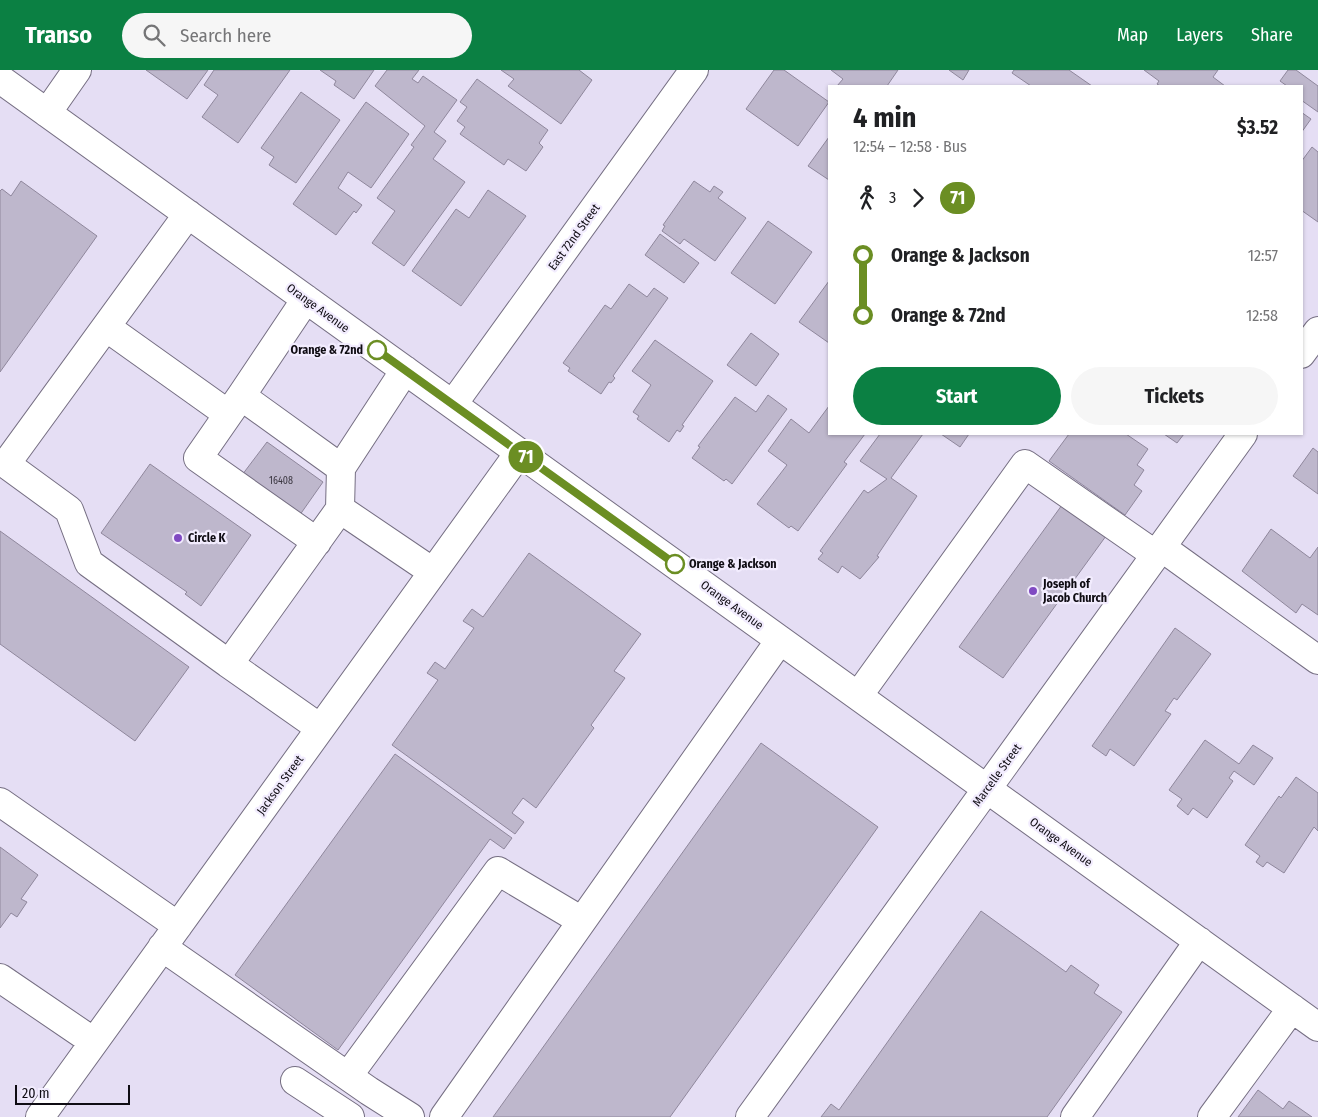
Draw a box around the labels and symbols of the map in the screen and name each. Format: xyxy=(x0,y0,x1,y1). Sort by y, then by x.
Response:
street label: East 72nd Street xyxy=(545,201,603,273)
street label: Orange Avenue xyxy=(284,281,352,335)
marker: Orange & 72nd xyxy=(367,340,387,360)
place label: Orange & 72nd xyxy=(291,343,363,357)
line badge: 71 xyxy=(504,441,548,473)
house number: 16408 xyxy=(269,475,293,487)
place label: Circle K xyxy=(188,531,226,545)
marker: Circle K xyxy=(172,532,184,544)
marker: Orange & Jackson xyxy=(665,554,685,574)
place label: Orange & Jackson xyxy=(689,557,777,571)
place label: Joseph of Jacob Church xyxy=(1042,577,1107,605)
street label: Orange Avenue xyxy=(698,578,766,632)
marker: Joseph of Jacob Church xyxy=(1027,585,1039,597)
street label: Marcelle Street xyxy=(970,741,1024,809)
street label: Jackson Street xyxy=(254,753,306,817)
street label: Orange Avenue xyxy=(1027,815,1095,869)
scale bar xyxy=(15,1082,130,1105)

